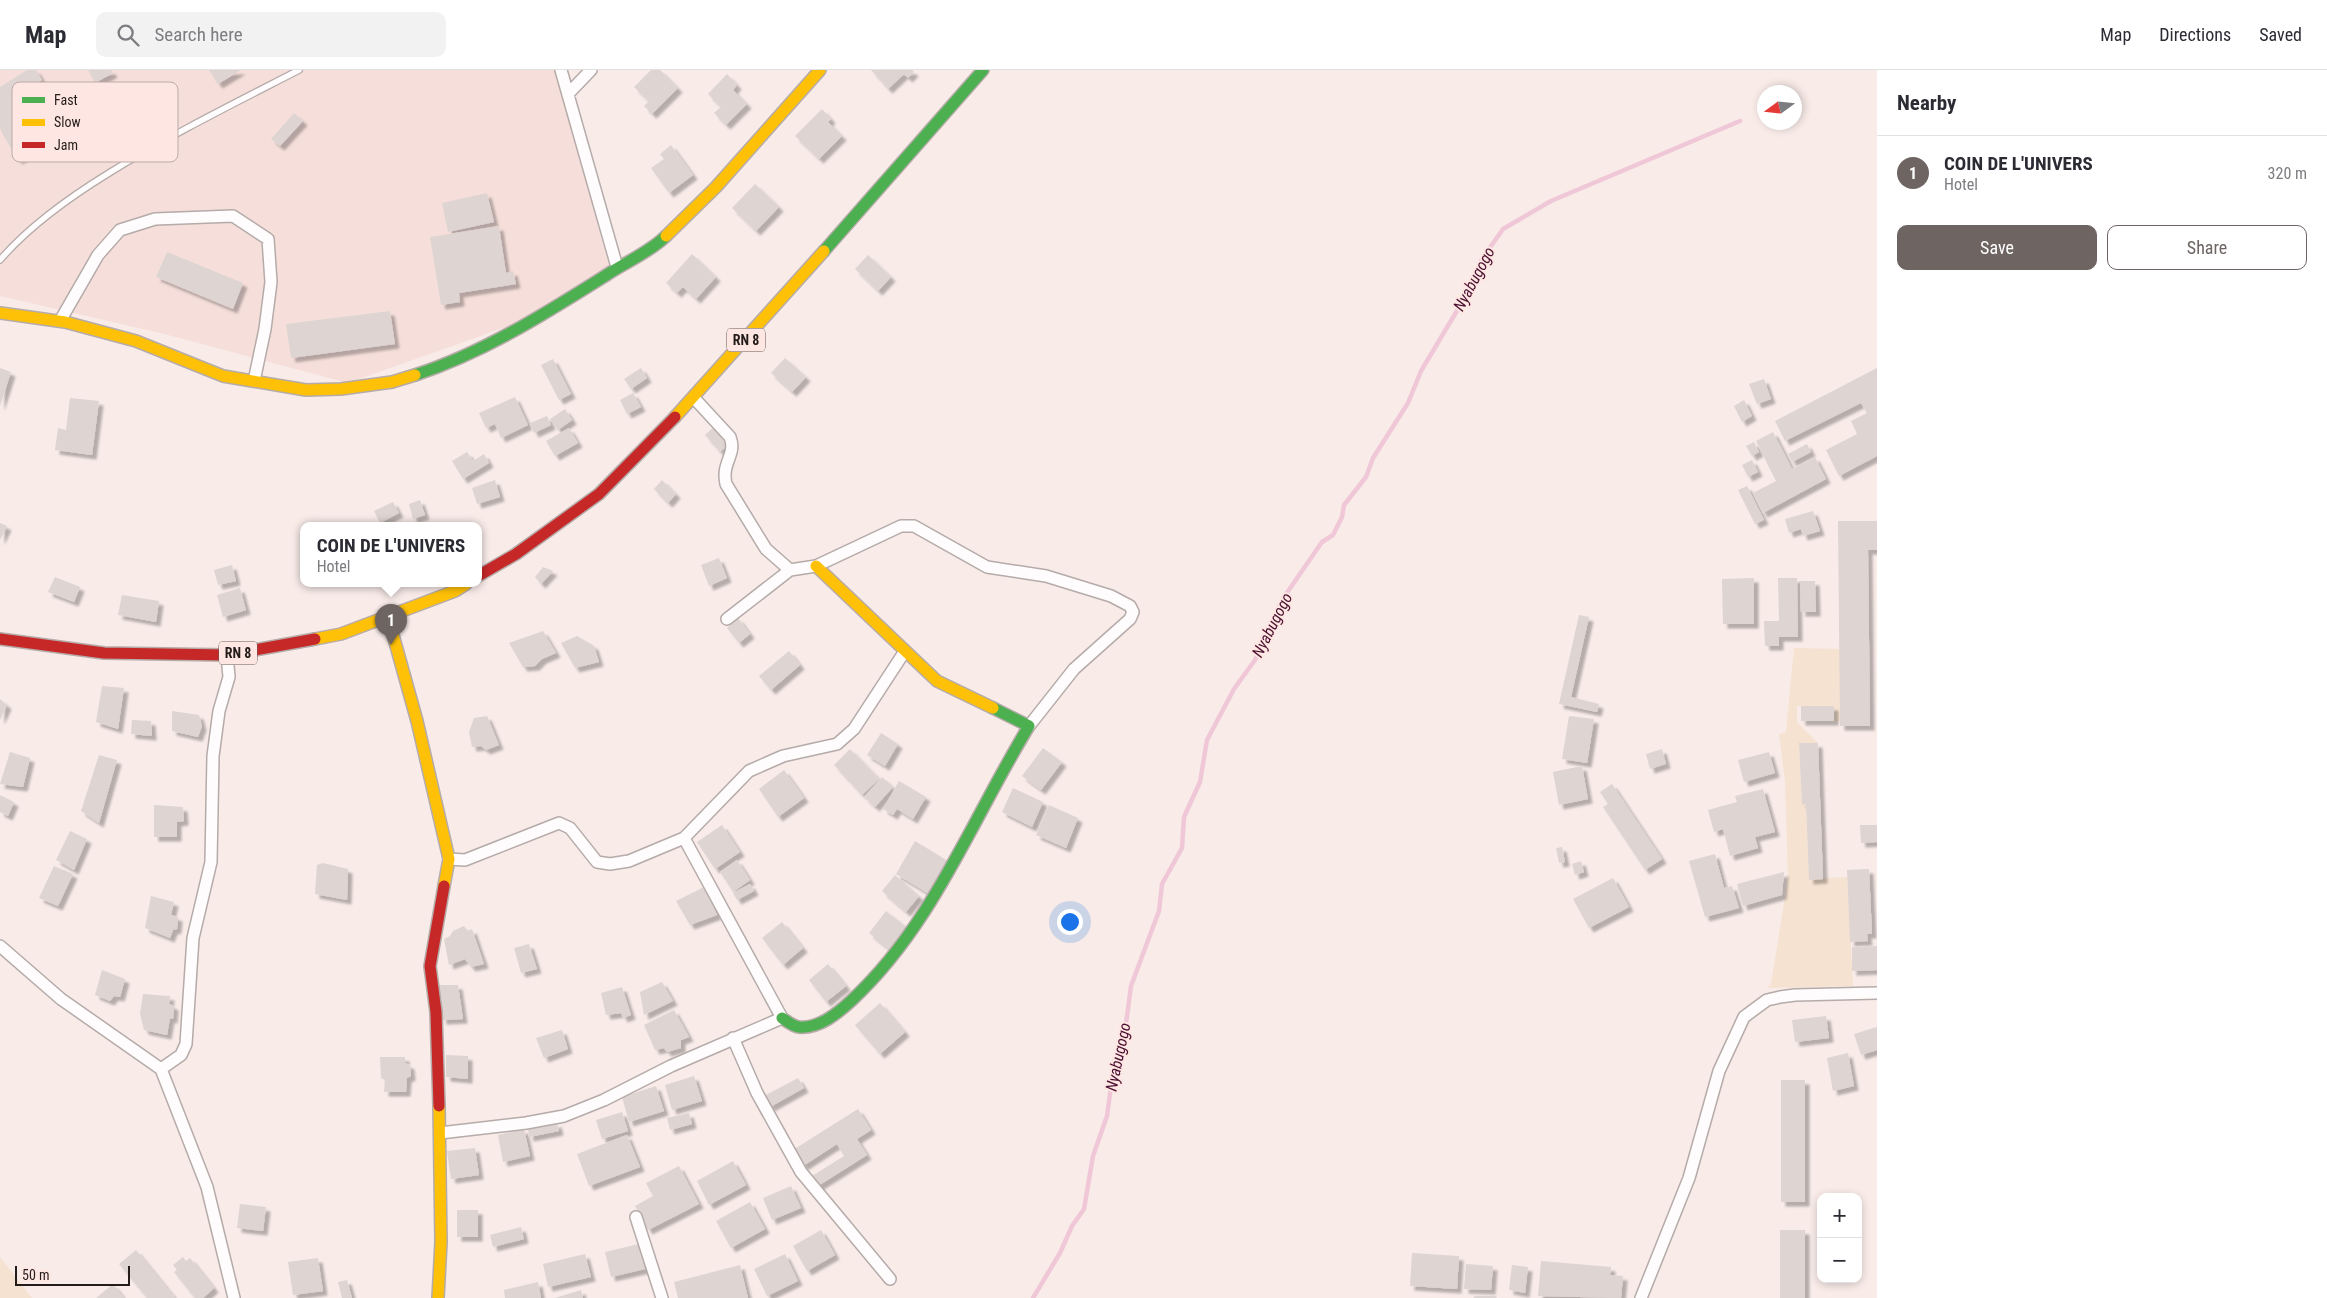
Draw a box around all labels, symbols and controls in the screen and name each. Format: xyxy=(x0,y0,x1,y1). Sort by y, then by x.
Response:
search box xyxy=(96,12,446,57)
text: Map xyxy=(25,21,66,49)
icon: search xyxy=(114,21,142,49)
text: Search here xyxy=(154,23,243,46)
text: Map xyxy=(2100,24,2131,45)
text: Directions xyxy=(2159,24,2231,45)
text: Saved xyxy=(2259,24,2302,45)
legend xyxy=(12,82,178,162)
north arrow xyxy=(1757,85,1802,130)
text: Nearby xyxy=(1897,91,1956,115)
text: Fast xyxy=(54,92,78,108)
text: Slow xyxy=(54,114,81,130)
text: Jam xyxy=(54,137,78,153)
text: COIN DE L'UNIVERS xyxy=(1944,152,2093,175)
text: 1 xyxy=(1909,164,1917,183)
text: 320 m xyxy=(2268,164,2307,183)
text: Hotel xyxy=(1944,175,1978,194)
button: Save xyxy=(1897,225,2097,270)
button: Share xyxy=(2107,225,2307,270)
water label: Nyabugogo xyxy=(1449,244,1499,314)
road number: RN 8 xyxy=(727,328,765,352)
popup xyxy=(300,522,482,587)
text: COIN DE L'UNIVERS xyxy=(317,534,465,557)
text: Hotel xyxy=(317,557,351,576)
water label: Nyabugogo xyxy=(1248,590,1296,660)
pin: 1 xyxy=(375,604,407,645)
road number: RN 8 xyxy=(219,642,257,664)
your location xyxy=(1057,909,1083,935)
water label: Nyabugogo xyxy=(1101,1021,1135,1093)
map controls xyxy=(1817,1193,1862,1283)
button: + xyxy=(1817,1193,1862,1238)
button: − xyxy=(1817,1238,1862,1283)
scale bar xyxy=(15,1263,130,1286)
text: 50 m xyxy=(22,1267,50,1283)

